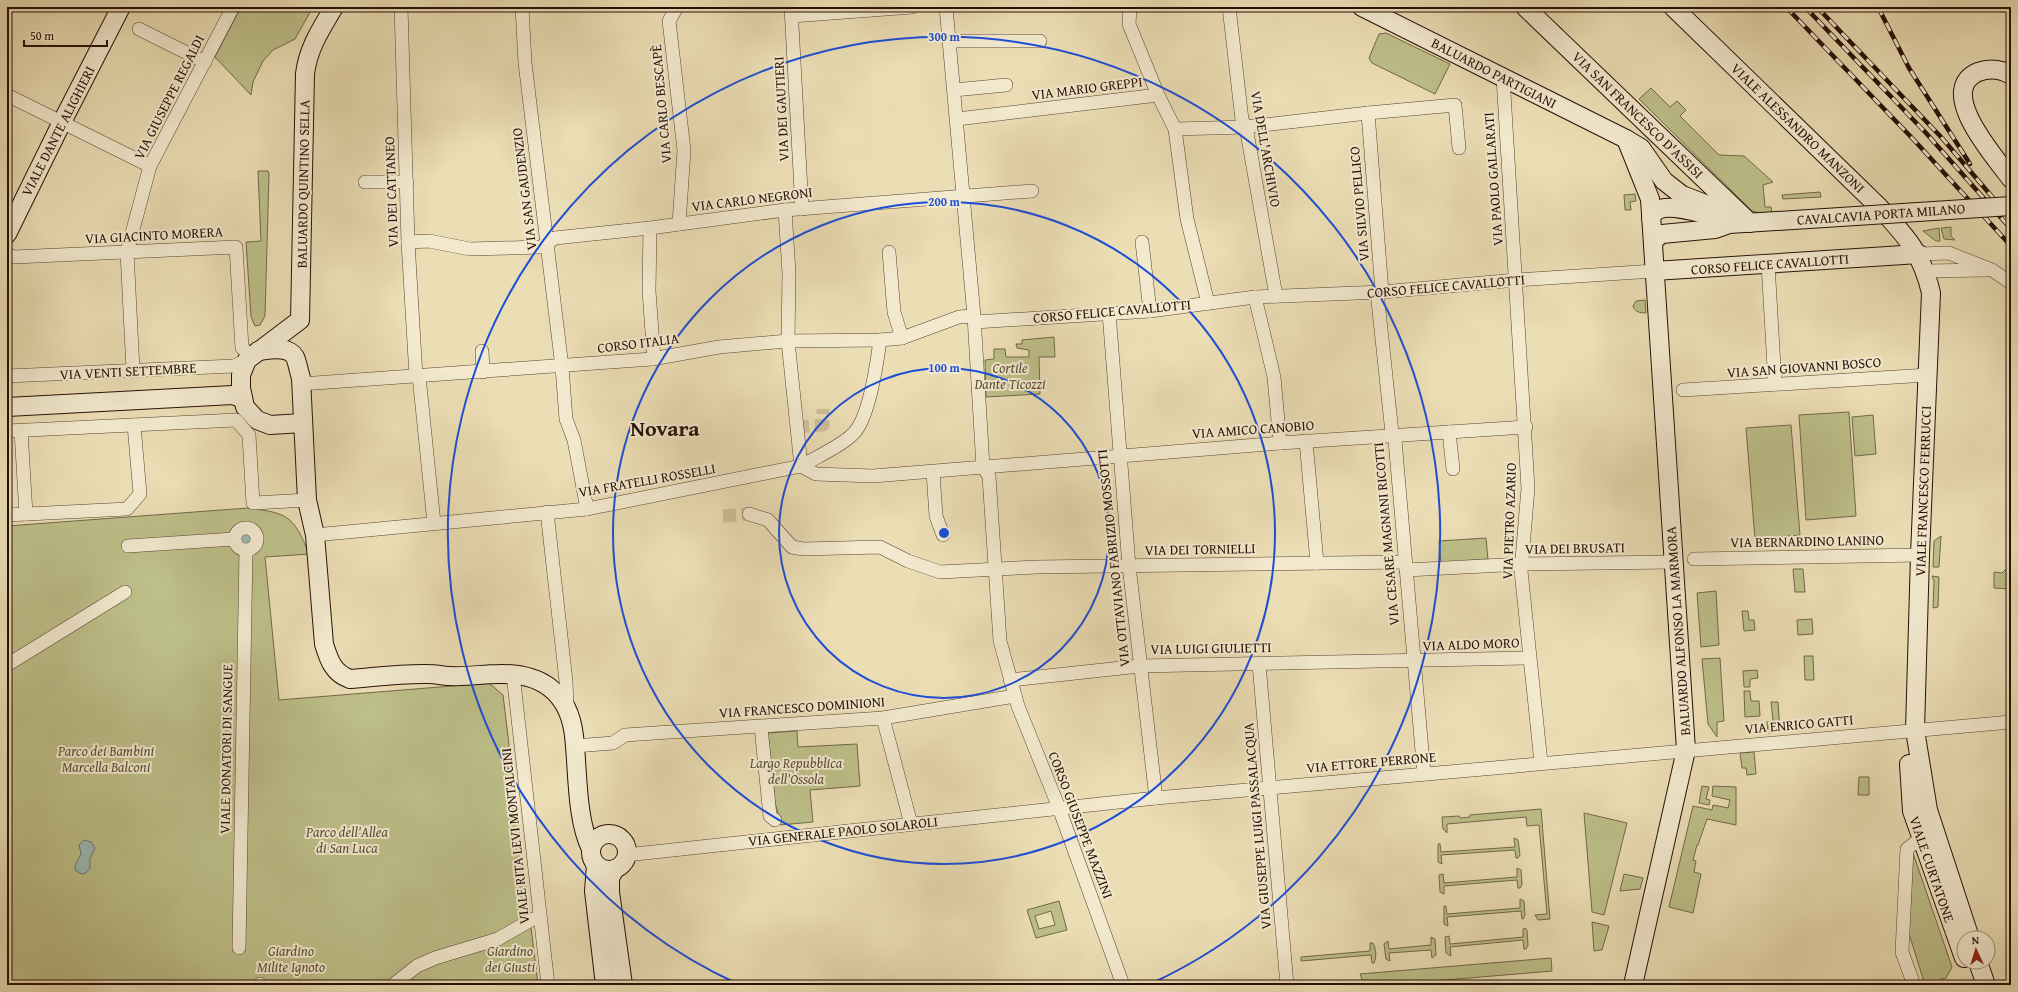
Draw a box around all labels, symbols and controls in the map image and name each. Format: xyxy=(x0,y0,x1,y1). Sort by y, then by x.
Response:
scale bar xyxy=(24,22,107,48)
text: 50 m xyxy=(30,27,54,44)
text: 300 m xyxy=(928,28,961,45)
street label: VIA GIUSEPPE REGALDI xyxy=(129,31,209,163)
street label: BALUARDO PARTIGIANI xyxy=(1428,33,1560,113)
street label: VIA CARLO BESCAPÈ xyxy=(646,44,676,164)
street label: VIA SAN FRANCESCO D'ASSISI xyxy=(1568,47,1708,183)
street label: VIA DEI GAUTIERI xyxy=(768,56,794,162)
street label: VIALE ALESSANDRO MANZONI xyxy=(1727,59,1869,197)
street label: VIALE DANTE ALIGHIERI xyxy=(16,62,100,200)
street label: VIA MARIO GREPPI xyxy=(1030,71,1144,105)
street label: VIA DELL'ARCHIVIO xyxy=(1246,89,1286,209)
street label: BALUARDO QUINTINO SELLA xyxy=(292,99,314,268)
street label: VIA PAOLO GALLARATI xyxy=(1478,112,1508,246)
street label: VIA SAN GAUDENZIO xyxy=(507,127,541,251)
street label: VIA DEI CATTANEO xyxy=(379,136,403,248)
street label: VIA SILVIO PELLICO xyxy=(1344,146,1374,262)
street label: VIA CARLO NEGRONI xyxy=(690,182,814,216)
text: 200 m xyxy=(928,193,961,210)
street label: CAVALCAVIA PORTA MILANO xyxy=(1796,198,1966,230)
street label: VIA GIACINTO MORERA xyxy=(85,221,224,249)
street label: CORSO FELICE CAVALLOTTI xyxy=(1690,248,1850,280)
street label: CORSO FELICE CAVALLOTTI xyxy=(1366,269,1526,303)
street label: CORSO FELICE CAVALLOTTI xyxy=(1032,294,1192,328)
street label: CORSO ITALIA xyxy=(596,328,680,358)
street label: VIA SAN GIOVANNI BOSCO xyxy=(1726,352,1882,382)
street label: VIA VENTI SETTEMBRE xyxy=(59,357,197,385)
park label: Cortile Dante Ticozzi xyxy=(973,358,1046,394)
text: 100 m xyxy=(928,359,961,376)
street label: VIALE FRANCESCO FERRUCCI xyxy=(1910,405,1936,577)
district label: Novara xyxy=(630,412,700,444)
street label: VIA AMICO CANOBIO xyxy=(1191,415,1315,443)
street label: VIA CESARE MAGNANI RICOTTI xyxy=(1368,441,1404,627)
street label: VIA OTTAVIANO FABRIZIO MOSSOTTI xyxy=(1092,448,1134,668)
street label: VIA FRATELLI ROSSELLI xyxy=(577,458,717,502)
street label: VIA PIETRO AZARIO xyxy=(1497,462,1521,580)
street label: BALUARDO ALFONSO LA MARMORA xyxy=(1661,525,1695,736)
centre of rings xyxy=(937,526,951,540)
street label: VIA BERNARDINO LANINO xyxy=(1730,530,1884,552)
street label: VIA DEI BRUSATI xyxy=(1525,537,1625,559)
street label: VIA DEI TORNIELLI xyxy=(1144,538,1256,560)
street label: VIA ALDO MORO xyxy=(1422,632,1520,656)
street label: VIA LUIGI GIULIETTI xyxy=(1150,637,1272,659)
street label: VIALE DONATORI DI SANGUE xyxy=(215,664,237,834)
street label: VIA FRANCESCO DOMINIONI xyxy=(718,691,886,723)
street label: VIA ENRICO GATTI xyxy=(1744,709,1854,739)
street label: VIA GIUSEPPE LUIGI PASSALACQUA xyxy=(1238,721,1276,930)
park label: Parco dei Bambini Marcella Balconi xyxy=(57,741,154,777)
street label: VIA ETTORE PERRONE xyxy=(1305,746,1437,778)
street label: VIALE RITA LEVI MONTALCINI xyxy=(496,747,534,925)
street label: CORSO GIUSEPPE MAZZINI xyxy=(1044,749,1118,901)
park label: Largo Repubblica dell'Ossola xyxy=(749,753,843,789)
street label: VIA GENERALE PAOLO SOLAROLI xyxy=(747,811,939,851)
street label: VIALE CURTATONE xyxy=(1904,813,1960,925)
park label: Parco dell'Allea di San Luca xyxy=(305,822,388,858)
north arrow xyxy=(1956,930,1996,970)
text: N xyxy=(1971,932,1980,948)
park label: Giardino Milite Ignoto xyxy=(257,941,325,977)
park label: Giardino dei Giusti xyxy=(485,941,535,977)

